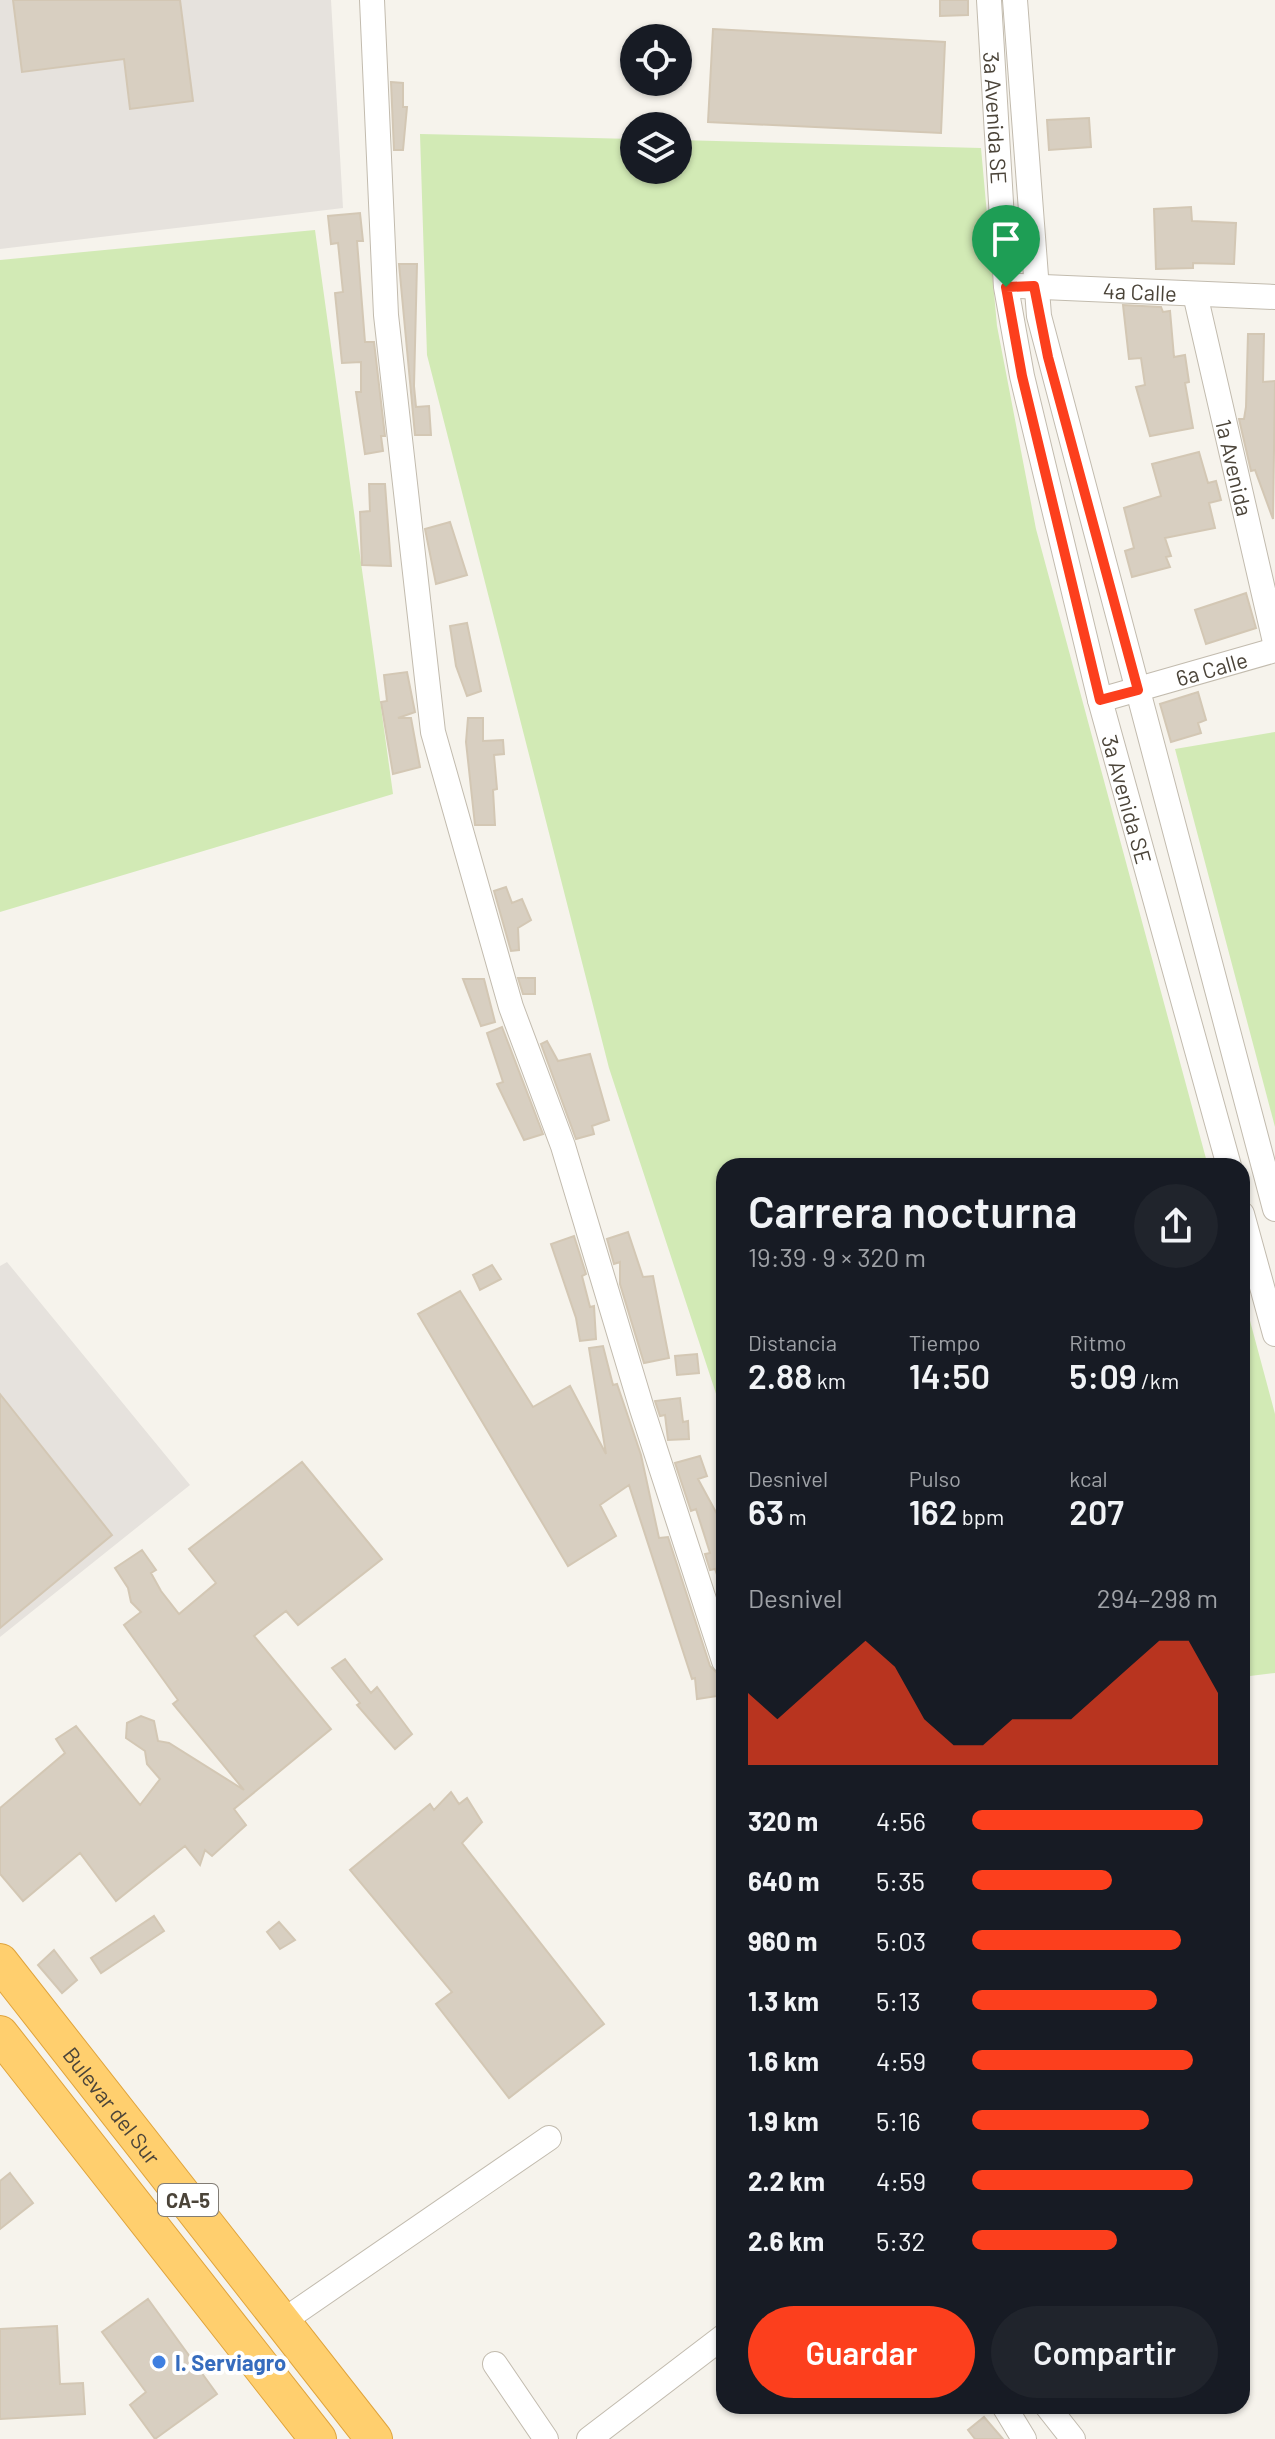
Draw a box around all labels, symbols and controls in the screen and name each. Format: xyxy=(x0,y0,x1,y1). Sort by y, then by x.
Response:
map controls xyxy=(620,24,692,184)
button: locate xyxy=(620,24,692,96)
street label: 3a Avenida SE xyxy=(979,51,1013,185)
button: layers xyxy=(620,112,692,184)
pin xyxy=(972,205,1040,287)
icon: arrive xyxy=(984,217,1028,261)
street label: 4a Calle xyxy=(1102,277,1177,306)
street label: 1a Avenida xyxy=(1211,416,1259,518)
street label: 6a Calle xyxy=(1173,646,1250,691)
street label: 3a Avenida SE xyxy=(1097,732,1158,867)
text: Carrera nocturna xyxy=(748,1184,1077,1237)
button: share xyxy=(1134,1184,1218,1268)
text: 19:39 · 9 × 320 m xyxy=(748,1241,926,1272)
text: Distancia xyxy=(748,1329,837,1355)
text: Tiempo xyxy=(909,1329,980,1355)
text: Ritmo xyxy=(1069,1329,1126,1355)
text: 2.88 xyxy=(748,1355,812,1396)
text: 14:50 xyxy=(909,1355,990,1396)
text: 5:09 xyxy=(1069,1355,1137,1396)
text: km xyxy=(812,1367,846,1393)
text: /km xyxy=(1137,1367,1179,1393)
text: Desnivel xyxy=(748,1465,828,1491)
text: Pulso xyxy=(909,1465,961,1491)
text: kcal xyxy=(1069,1465,1108,1491)
text: 63 xyxy=(748,1491,784,1532)
text: 162 xyxy=(909,1491,957,1532)
text: 207 xyxy=(1069,1491,1124,1532)
text: m xyxy=(784,1503,807,1529)
text: bpm xyxy=(957,1503,1004,1529)
text: Desnivel xyxy=(748,1582,843,1613)
text: 294–298 m xyxy=(1097,1582,1218,1613)
text: 320 m xyxy=(748,1805,818,1836)
text: 4:56 xyxy=(876,1805,926,1836)
text: 640 m xyxy=(748,1865,819,1896)
text: 5:35 xyxy=(876,1865,925,1896)
text: 960 m xyxy=(748,1925,818,1956)
text: 5:03 xyxy=(876,1925,926,1956)
text: 1.3 km xyxy=(748,1985,819,2016)
text: 5:13 xyxy=(876,1985,921,2016)
street label: Bulevar del Sur xyxy=(58,2041,166,2169)
text: 1.6 km xyxy=(748,2045,819,2076)
text: 4:59 xyxy=(876,2045,926,2076)
text: 1.9 km xyxy=(748,2105,819,2136)
text: 5:16 xyxy=(876,2105,921,2136)
text: 2.2 km xyxy=(748,2165,825,2196)
text: 4:59 xyxy=(876,2165,926,2196)
road number: CA-5 xyxy=(158,2184,218,2216)
text: 2.6 km xyxy=(748,2225,824,2256)
text: 5:32 xyxy=(876,2225,926,2256)
button: Guardar xyxy=(748,2306,975,2398)
button: Compartir xyxy=(991,2306,1218,2398)
place label: I. Serviagro xyxy=(175,2349,286,2375)
marker: I. Serviagro xyxy=(150,2353,168,2371)

